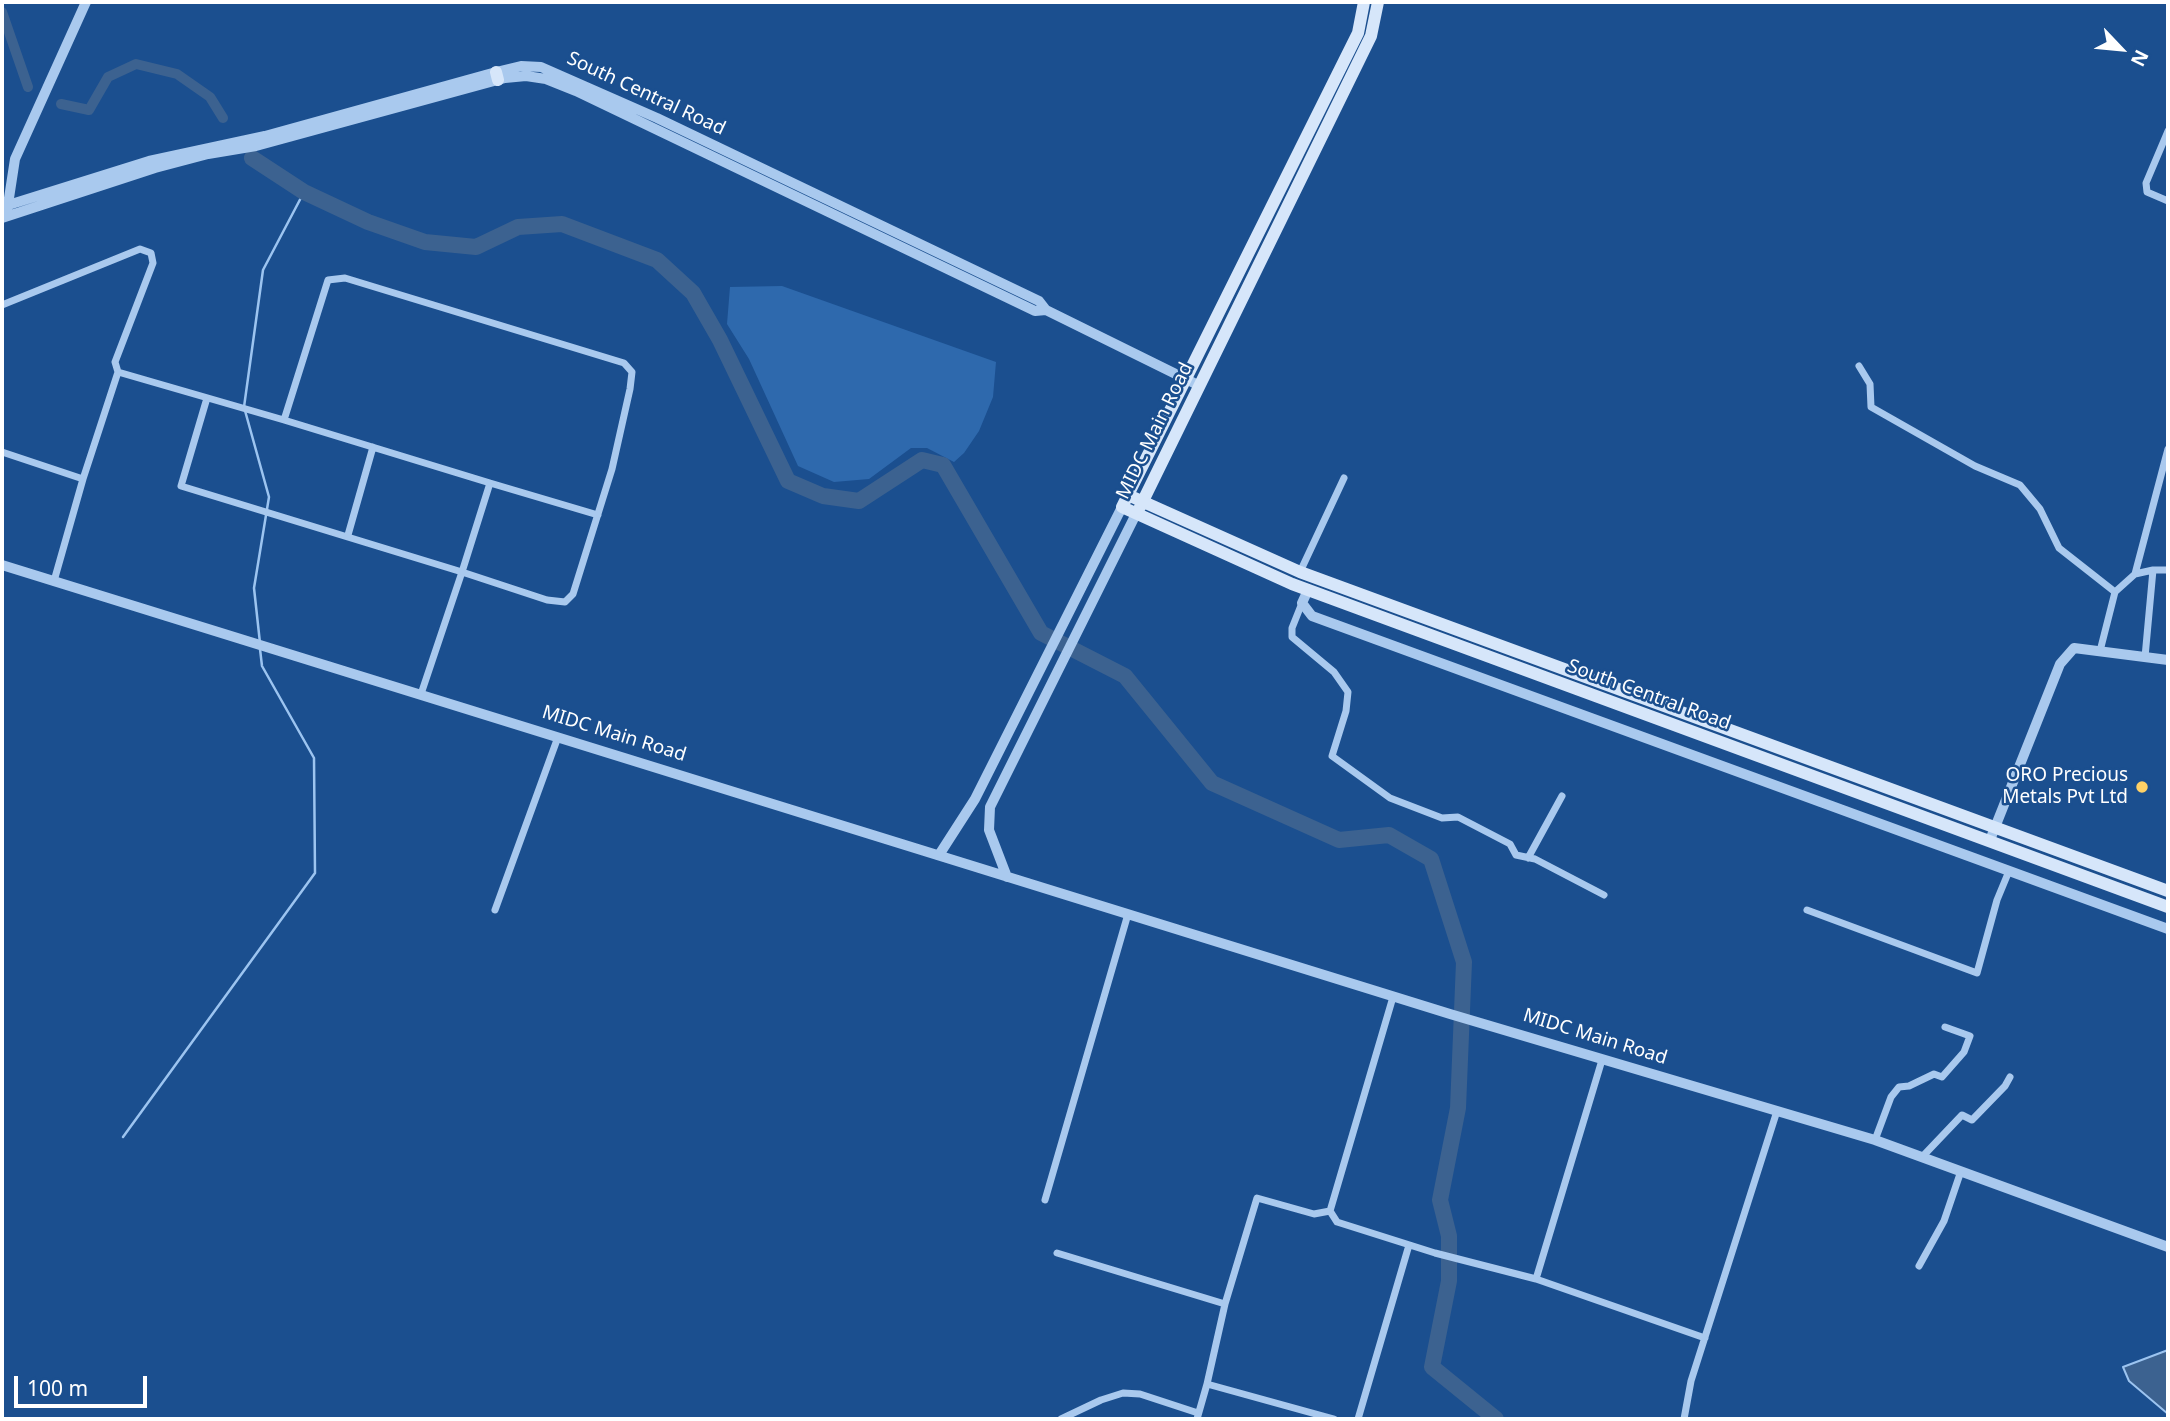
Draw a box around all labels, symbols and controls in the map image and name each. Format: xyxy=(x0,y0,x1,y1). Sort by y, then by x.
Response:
north arrow xyxy=(2086,14,2156,84)
text: N xyxy=(2125,46,2155,71)
street label: South Central Road xyxy=(563,47,729,141)
street label: MIDC Main Road xyxy=(1112,359,1198,503)
street label: South Central Road xyxy=(1564,655,1734,735)
street label: MIDC Main Road xyxy=(539,701,689,767)
place label: ORO Precious Metals Pvt Ltd xyxy=(2002,765,2128,809)
marker: ORO Precious Metals Pvt Ltd xyxy=(2134,779,2150,795)
street label: MIDC Main Road xyxy=(1520,1004,1670,1070)
scale bar xyxy=(18,1362,150,1406)
text: 100 m xyxy=(27,1374,88,1402)

